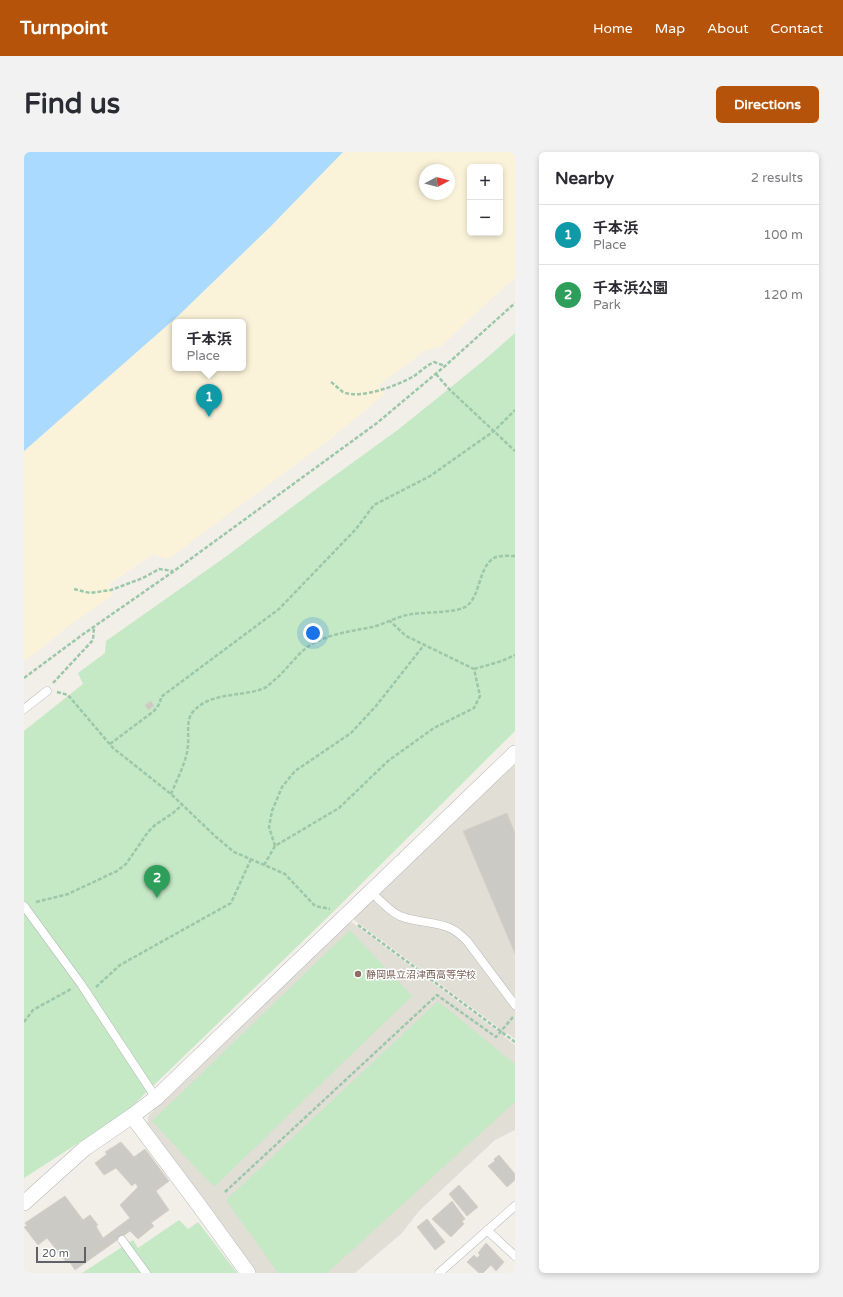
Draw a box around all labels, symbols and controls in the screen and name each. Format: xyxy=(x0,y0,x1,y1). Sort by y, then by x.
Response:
text: Turnpoint xyxy=(20,17,108,39)
text: Home xyxy=(593,20,633,37)
text: Map xyxy=(655,20,685,37)
text: About xyxy=(707,20,749,37)
text: Contact xyxy=(771,20,823,37)
button: Directions xyxy=(716,86,819,123)
text: Find us xyxy=(24,87,120,121)
north arrow xyxy=(419,164,455,200)
map controls xyxy=(467,164,503,236)
button: + xyxy=(467,164,503,200)
text: Nearby xyxy=(555,168,614,189)
text: 2 results xyxy=(751,170,803,186)
button: − xyxy=(467,200,503,236)
text: 千本浜 xyxy=(593,219,638,237)
text: 1 xyxy=(564,227,572,243)
text: 100 m xyxy=(763,227,803,243)
text: Place xyxy=(593,237,626,253)
text: 千本浜公園 xyxy=(593,279,668,297)
text: 2 xyxy=(564,287,572,303)
text: 120 m xyxy=(763,287,803,303)
text: Park xyxy=(593,297,621,313)
popup xyxy=(172,319,246,371)
text: 千本浜 xyxy=(186,330,232,348)
text: Place xyxy=(186,348,220,364)
pin: 1 xyxy=(196,384,222,417)
your location xyxy=(303,623,323,643)
pin: 2 xyxy=(144,865,170,898)
marker: 静岡県立沼津西高等学校 xyxy=(353,969,363,979)
place label: 静岡県立沼津西高等学校 xyxy=(366,969,476,981)
scale bar xyxy=(36,1245,86,1264)
text: 20 m xyxy=(42,1247,69,1260)

